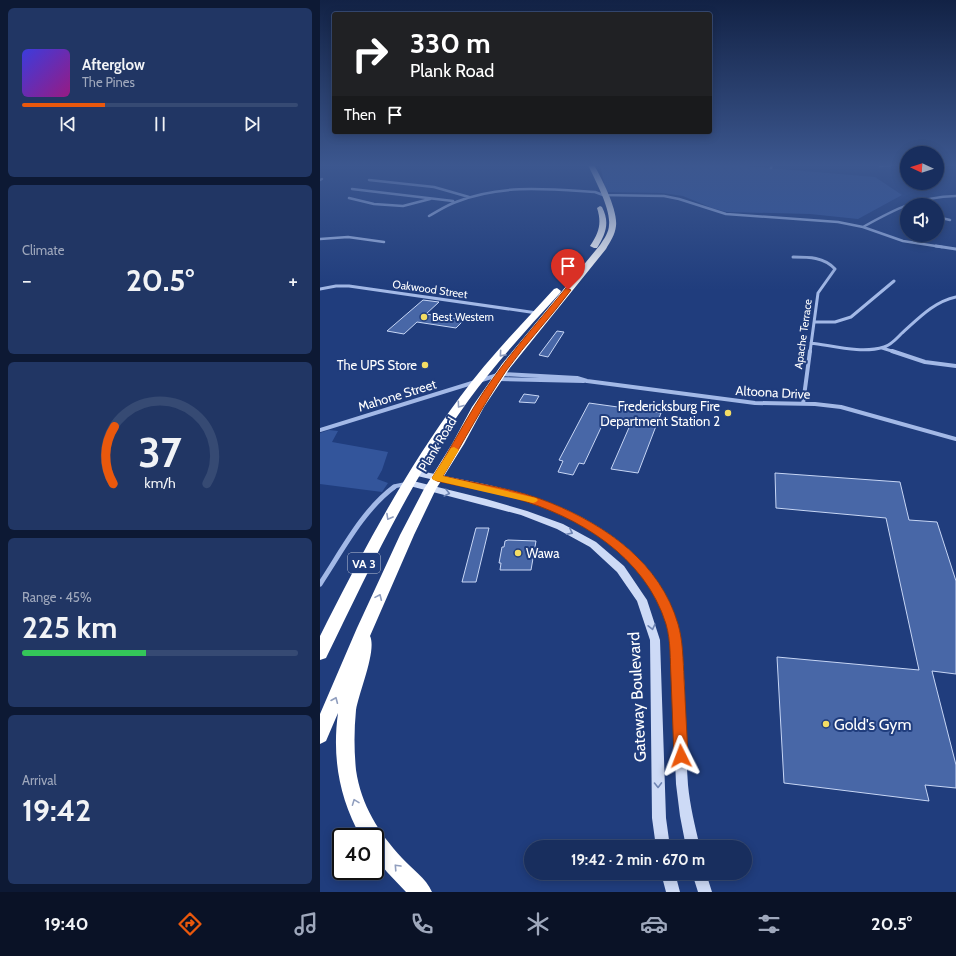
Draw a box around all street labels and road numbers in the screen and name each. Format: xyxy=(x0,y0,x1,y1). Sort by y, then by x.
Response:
street label: Oakwood Street xyxy=(392,277,469,301)
street label: Apache Terrace xyxy=(791,298,815,370)
street label: Mahone Street xyxy=(356,375,439,415)
street label: Altoona Drive xyxy=(735,382,811,402)
street label: Plank Road xyxy=(414,414,460,474)
road number: VA 3 xyxy=(348,553,380,573)
street label: Gateway Boulevard xyxy=(624,632,650,762)

